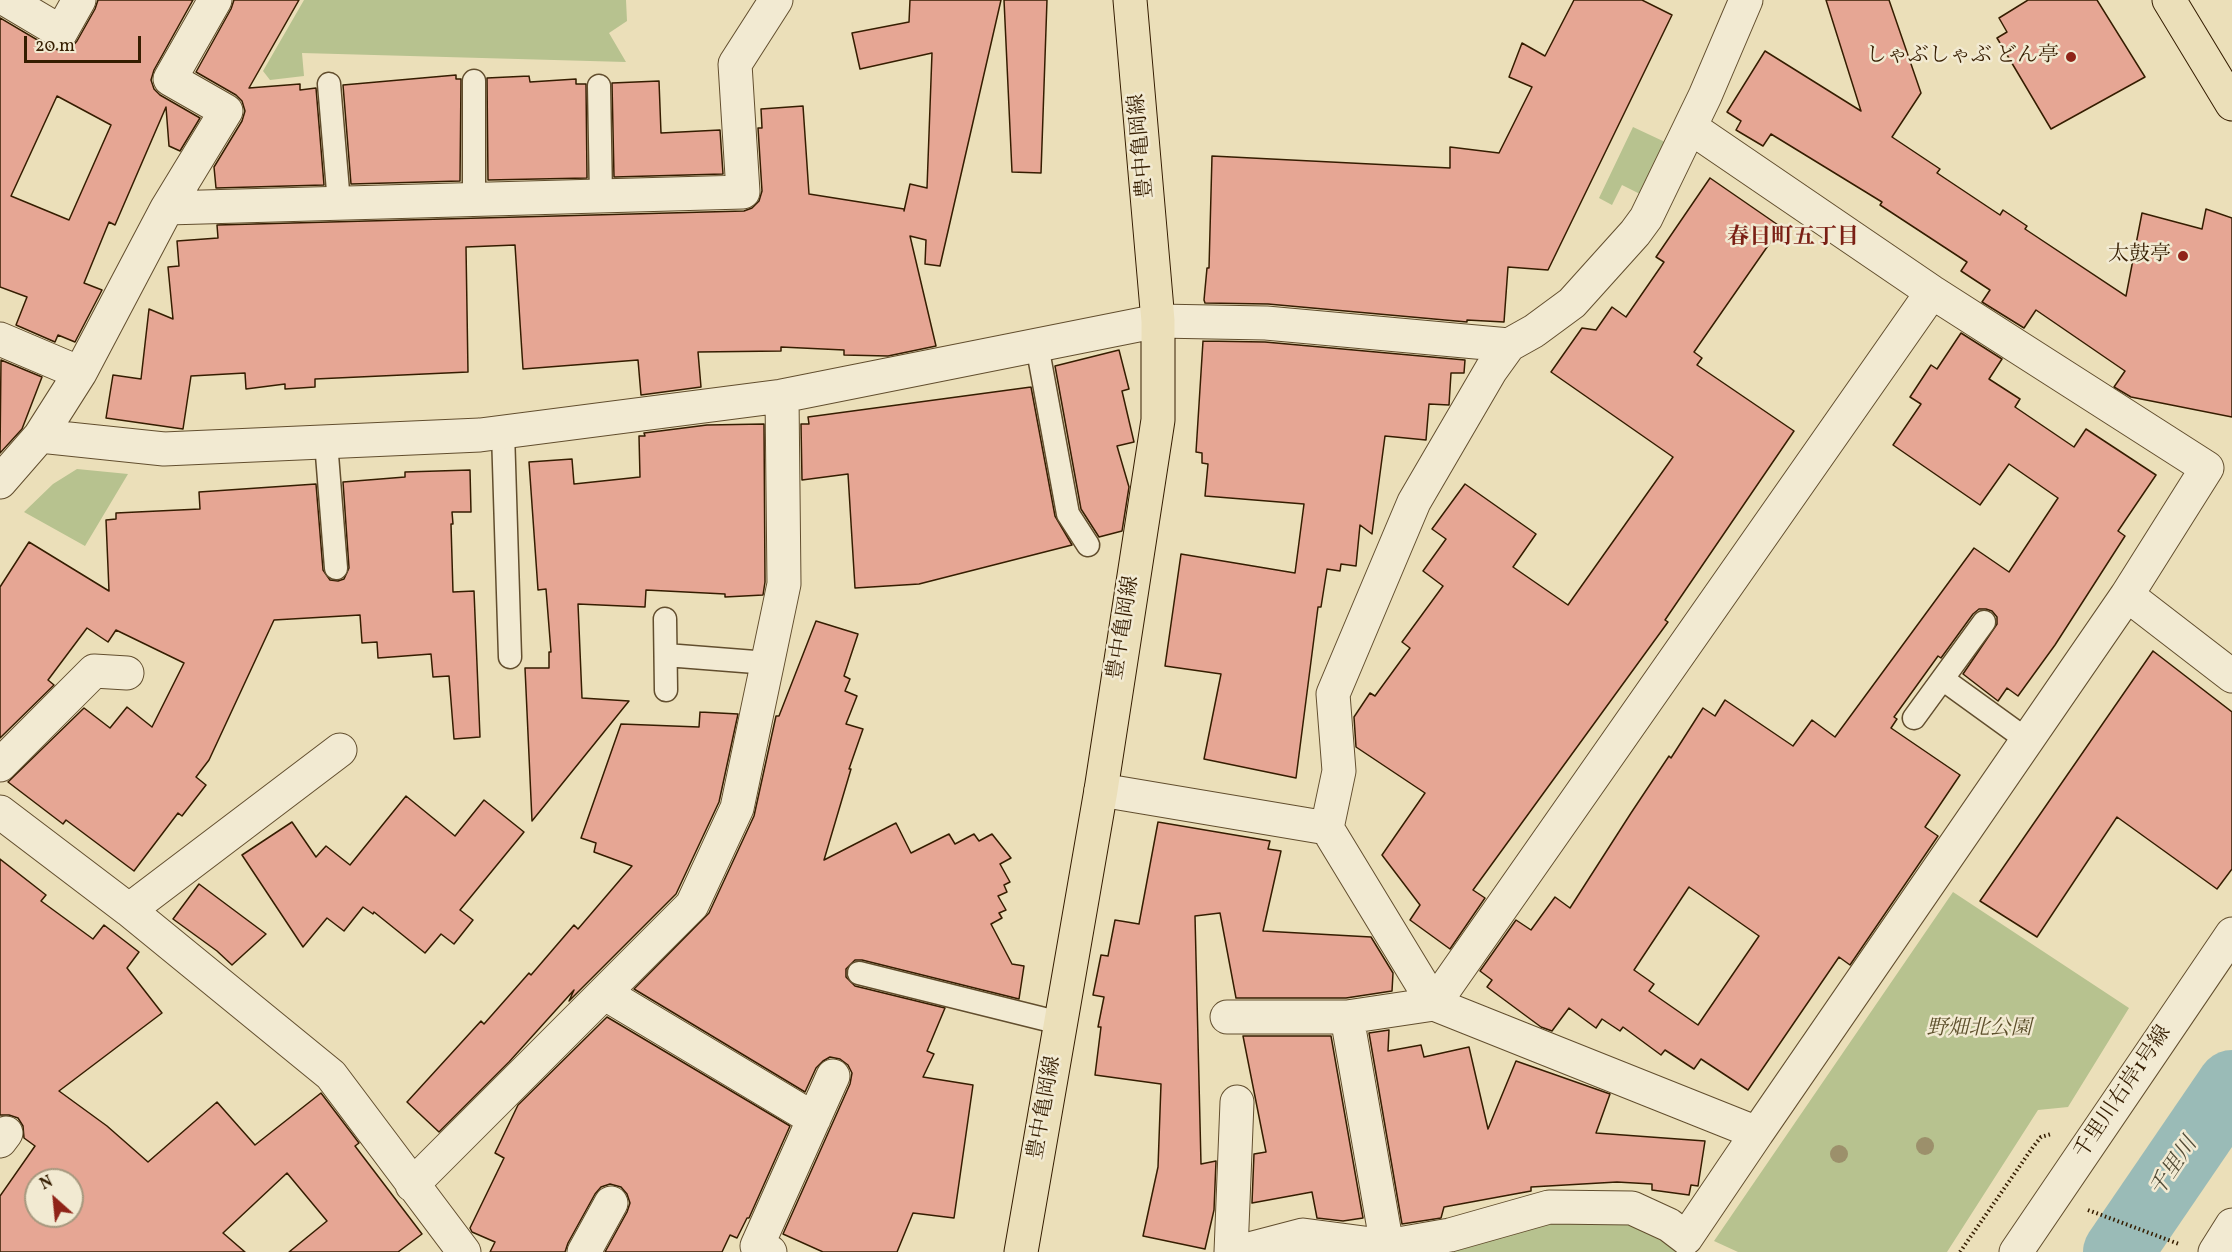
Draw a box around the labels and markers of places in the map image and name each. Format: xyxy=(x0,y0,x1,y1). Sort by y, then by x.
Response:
place label: しゃぶしゃぶ どん亭 xyxy=(1866,44,2059,70)
marker: しゃぶしゃぶ どん亭 xyxy=(2064,50,2078,64)
place label: 太鼓亭 xyxy=(2108,243,2171,269)
marker: 太鼓亭 xyxy=(2176,249,2190,263)

